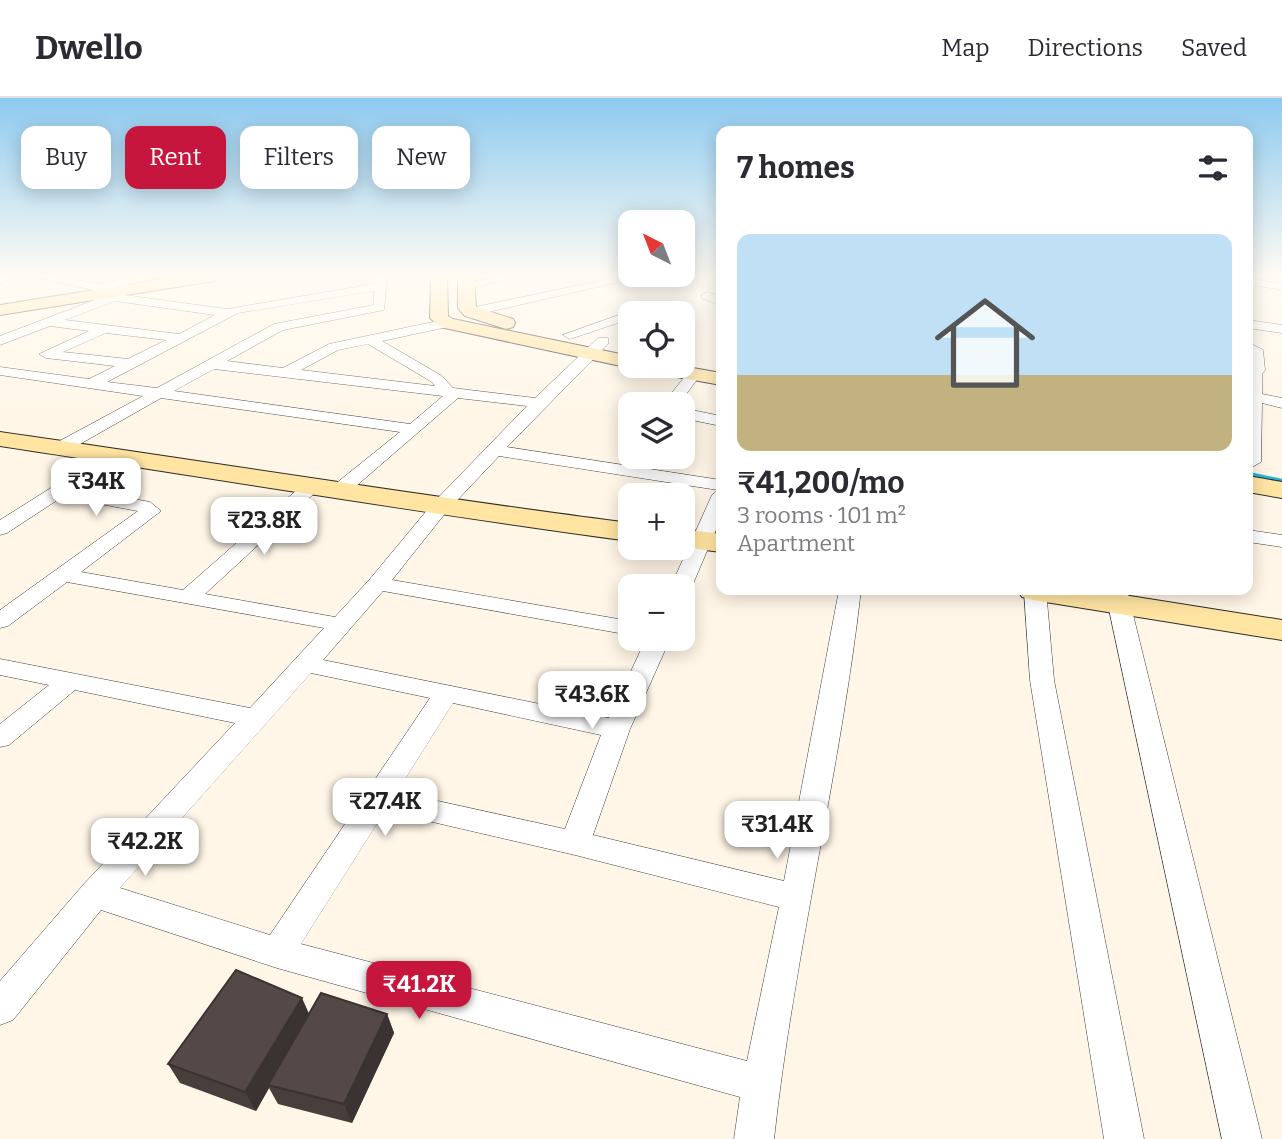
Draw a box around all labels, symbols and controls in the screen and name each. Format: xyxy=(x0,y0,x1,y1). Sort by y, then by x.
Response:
text: Dwello xyxy=(35,28,143,68)
text: Map xyxy=(941,34,990,62)
text: Directions xyxy=(1028,34,1143,62)
text: Saved xyxy=(1181,34,1247,62)
chip: Buy xyxy=(21,126,111,189)
chip: Rent xyxy=(125,126,226,189)
chip: Filters xyxy=(240,126,358,189)
chip: New xyxy=(372,126,470,189)
icon: filters xyxy=(1194,149,1232,187)
text: 7 homes xyxy=(737,150,855,186)
north arrow xyxy=(618,210,695,287)
map controls xyxy=(618,210,695,651)
icon: home xyxy=(922,280,1048,406)
button: locate xyxy=(618,301,695,378)
button: layers xyxy=(618,392,695,469)
pin: ₹34K xyxy=(55,458,137,518)
text: ₹41,200/mo xyxy=(737,465,905,501)
text: ₹34K xyxy=(67,467,125,495)
button: + xyxy=(618,483,695,560)
pin: ₹23.8K xyxy=(207,498,321,557)
text: 3 rooms · 101 m² xyxy=(737,501,906,529)
text: ₹23.8K xyxy=(227,506,302,534)
text: Apartment xyxy=(737,529,855,557)
button: − xyxy=(618,574,695,651)
pin: ₹43.6K xyxy=(535,672,649,731)
text: ₹43.6K xyxy=(554,680,630,708)
pin: ₹27.4K xyxy=(328,778,442,838)
text: ₹27.4K xyxy=(349,787,421,815)
pin: ₹31.4K xyxy=(720,802,834,861)
text: ₹31.4K xyxy=(740,810,814,838)
pin: ₹42.2K xyxy=(88,818,202,878)
text: ₹42.2K xyxy=(107,827,183,855)
pin: ₹41.2K xyxy=(362,962,476,1021)
text: ₹41.2K xyxy=(382,970,456,998)

